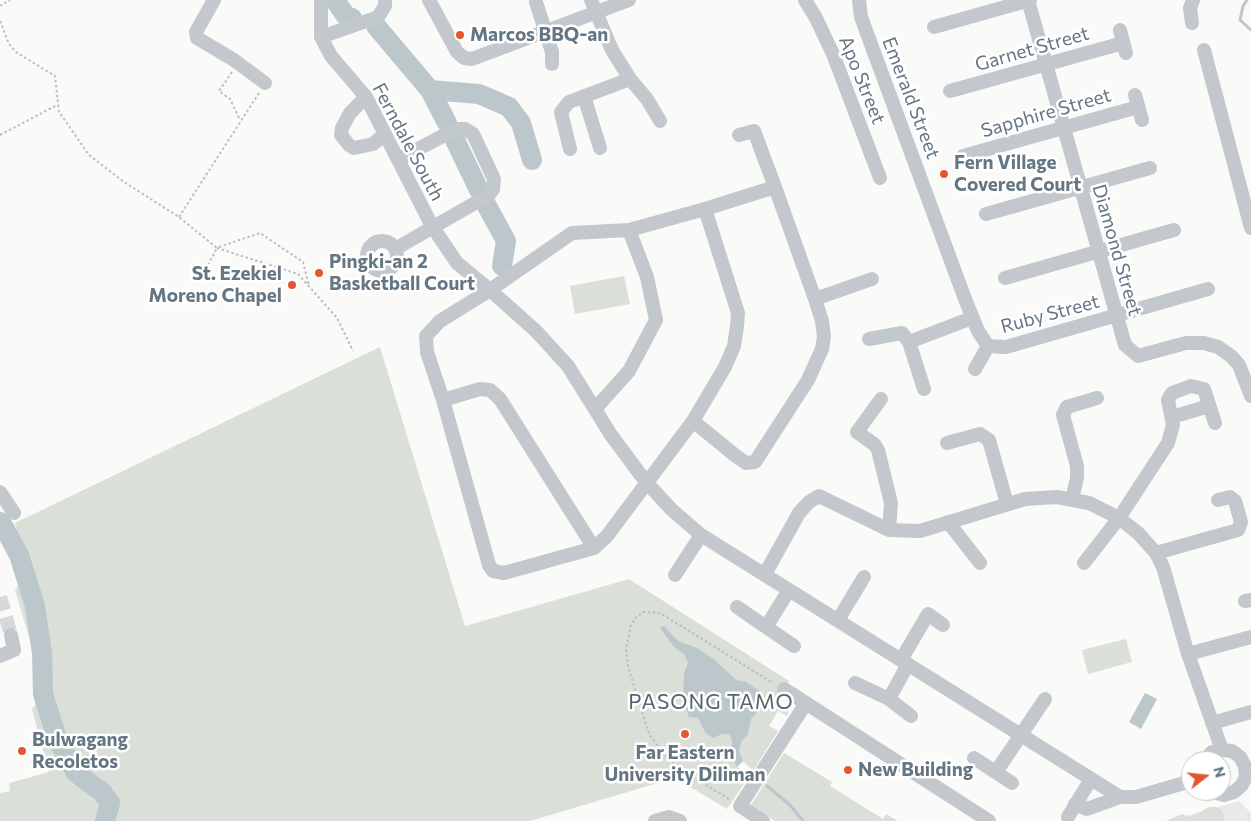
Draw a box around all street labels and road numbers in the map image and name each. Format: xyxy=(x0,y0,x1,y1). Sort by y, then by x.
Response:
street label: Garnet Street xyxy=(972,22,1092,76)
street label: Apo Street xyxy=(834,33,890,127)
street label: Emerald Street xyxy=(877,34,945,162)
street label: Ferndale South xyxy=(367,79,449,205)
street label: Sapphire Street xyxy=(978,84,1114,142)
street label: Diamond Street xyxy=(1087,182,1147,318)
street label: Ruby Street xyxy=(998,290,1102,338)

